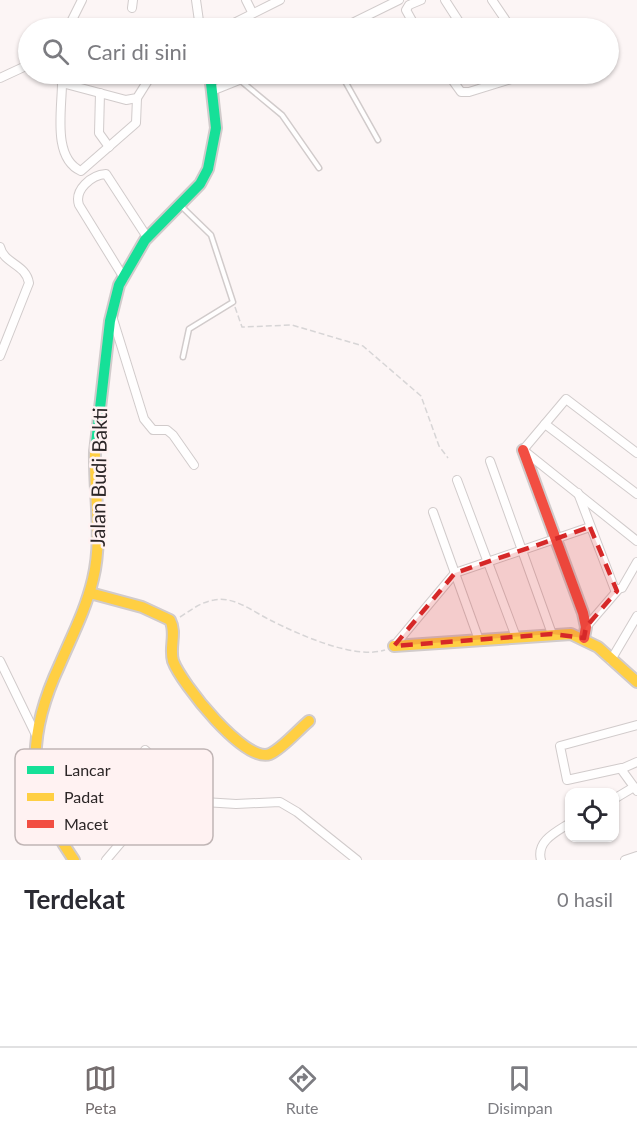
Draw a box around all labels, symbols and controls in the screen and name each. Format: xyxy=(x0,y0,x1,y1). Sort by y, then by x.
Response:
search box xyxy=(18,18,619,84)
icon: search xyxy=(39,35,72,68)
text: Cari di sini xyxy=(87,38,187,65)
street label: Jalan Budi Bakti xyxy=(85,407,111,547)
legend xyxy=(15,749,213,845)
text: Lancar xyxy=(64,760,111,779)
text: Padat xyxy=(64,787,104,806)
map controls xyxy=(565,788,619,842)
button: locate xyxy=(565,788,619,842)
text: Macet xyxy=(64,814,108,833)
text: Terdekat xyxy=(24,883,125,915)
text: 0 hasil xyxy=(557,887,613,911)
tab: Peta xyxy=(84,1062,117,1117)
tab: Rute xyxy=(286,1062,319,1117)
tab: Disimpan xyxy=(487,1062,553,1117)

